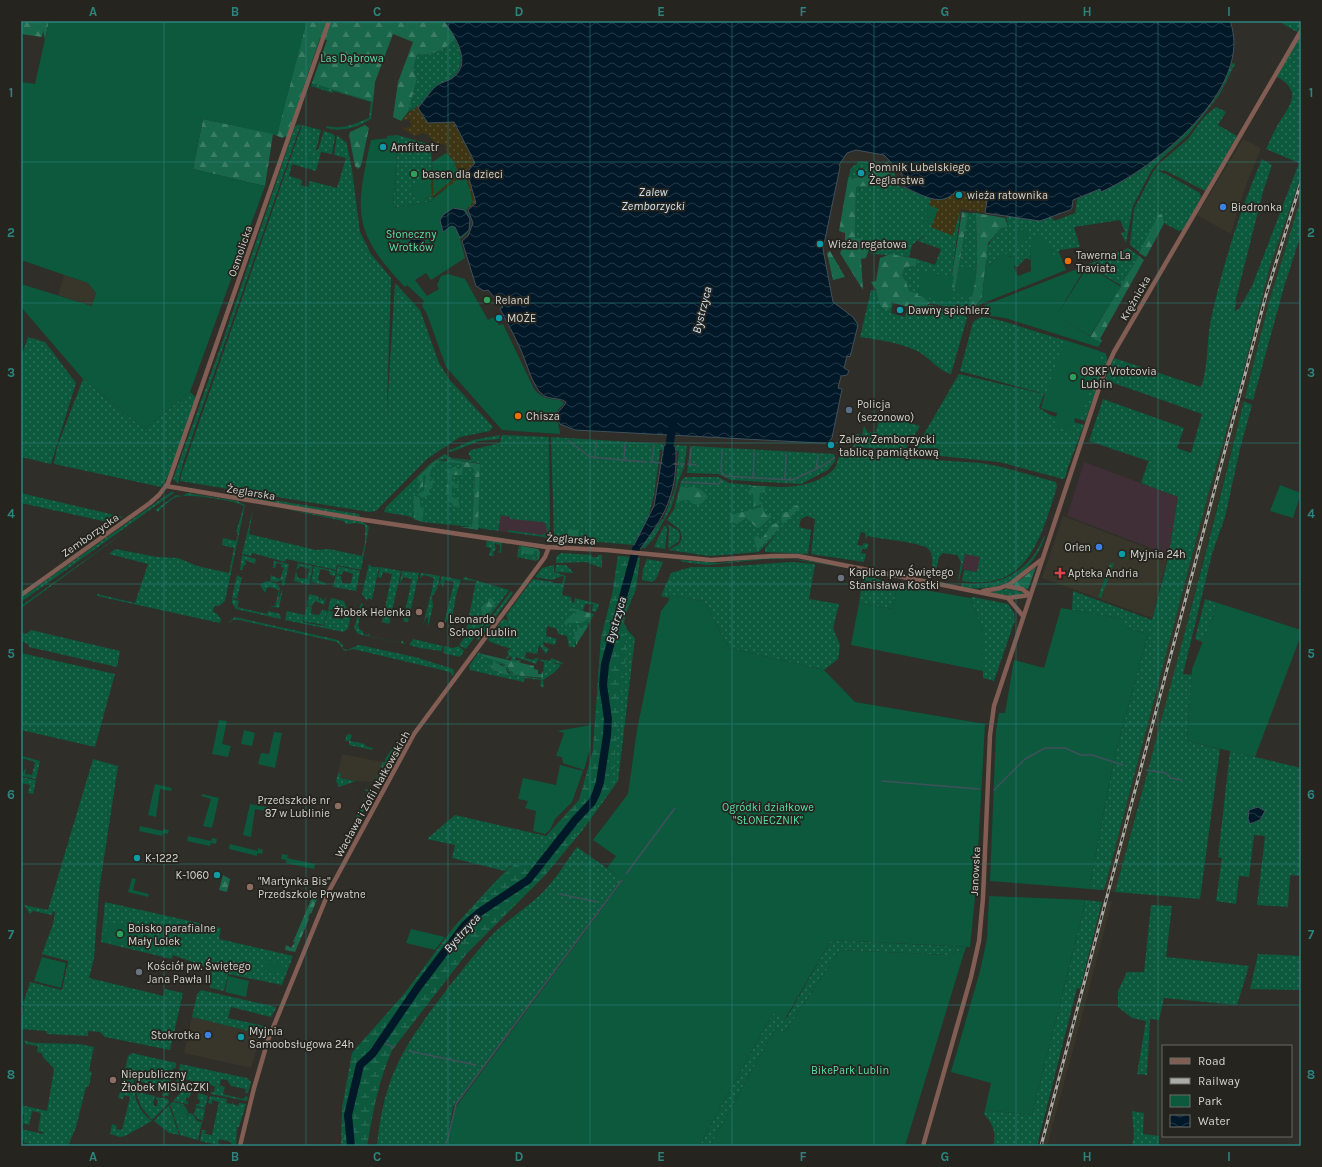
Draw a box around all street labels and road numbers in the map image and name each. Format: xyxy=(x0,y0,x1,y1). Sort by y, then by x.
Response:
street label: Osmolicka xyxy=(226,224,255,279)
street label: Krężnicka xyxy=(1117,274,1153,323)
street label: Żeglarska xyxy=(225,481,277,503)
street label: Zemborzycka xyxy=(59,511,122,560)
street label: Żeglarska xyxy=(546,530,596,548)
street label: Wacława i Zofii Nałkowskich xyxy=(332,729,413,860)
street label: Janowska xyxy=(968,846,983,896)

